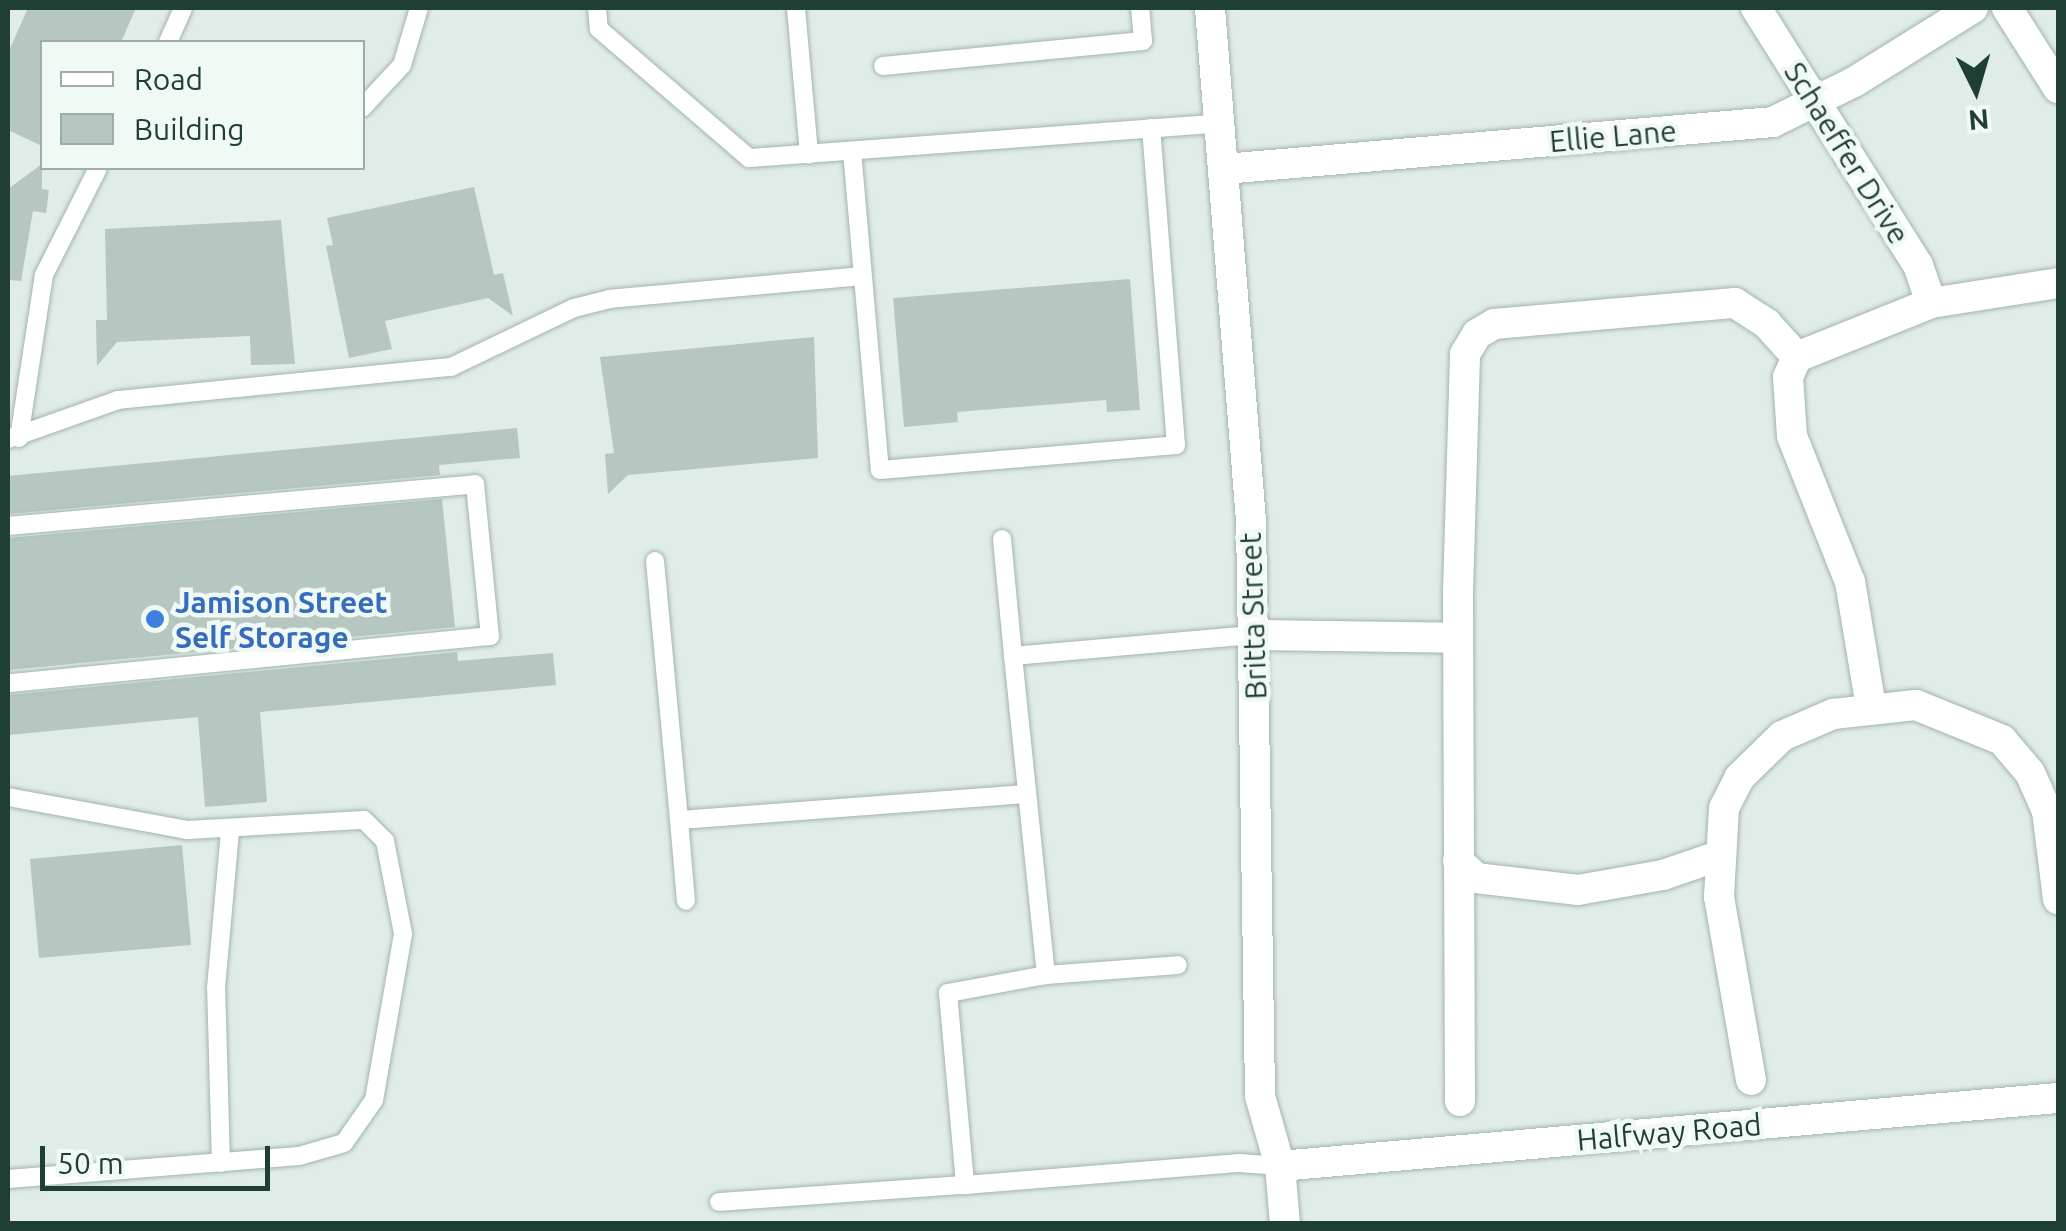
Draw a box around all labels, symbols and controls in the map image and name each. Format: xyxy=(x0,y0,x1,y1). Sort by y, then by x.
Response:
legend xyxy=(40,40,365,170)
north arrow xyxy=(1926,40,2026,140)
street label: Schaeffer Drive xyxy=(1777,56,1917,250)
text: Road xyxy=(134,62,203,96)
text: N xyxy=(1967,104,1990,137)
text: Building xyxy=(134,112,245,146)
street label: Ellie Lane xyxy=(1548,113,1678,159)
street label: Britta Street xyxy=(1232,532,1274,700)
place label: Jamison Street Self Storage xyxy=(175,584,388,654)
marker: Jamison Street Self Storage xyxy=(144,608,166,630)
street label: Halfway Road xyxy=(1575,1106,1763,1158)
scale bar xyxy=(45,1126,275,1188)
text: 50 m xyxy=(57,1146,124,1180)

